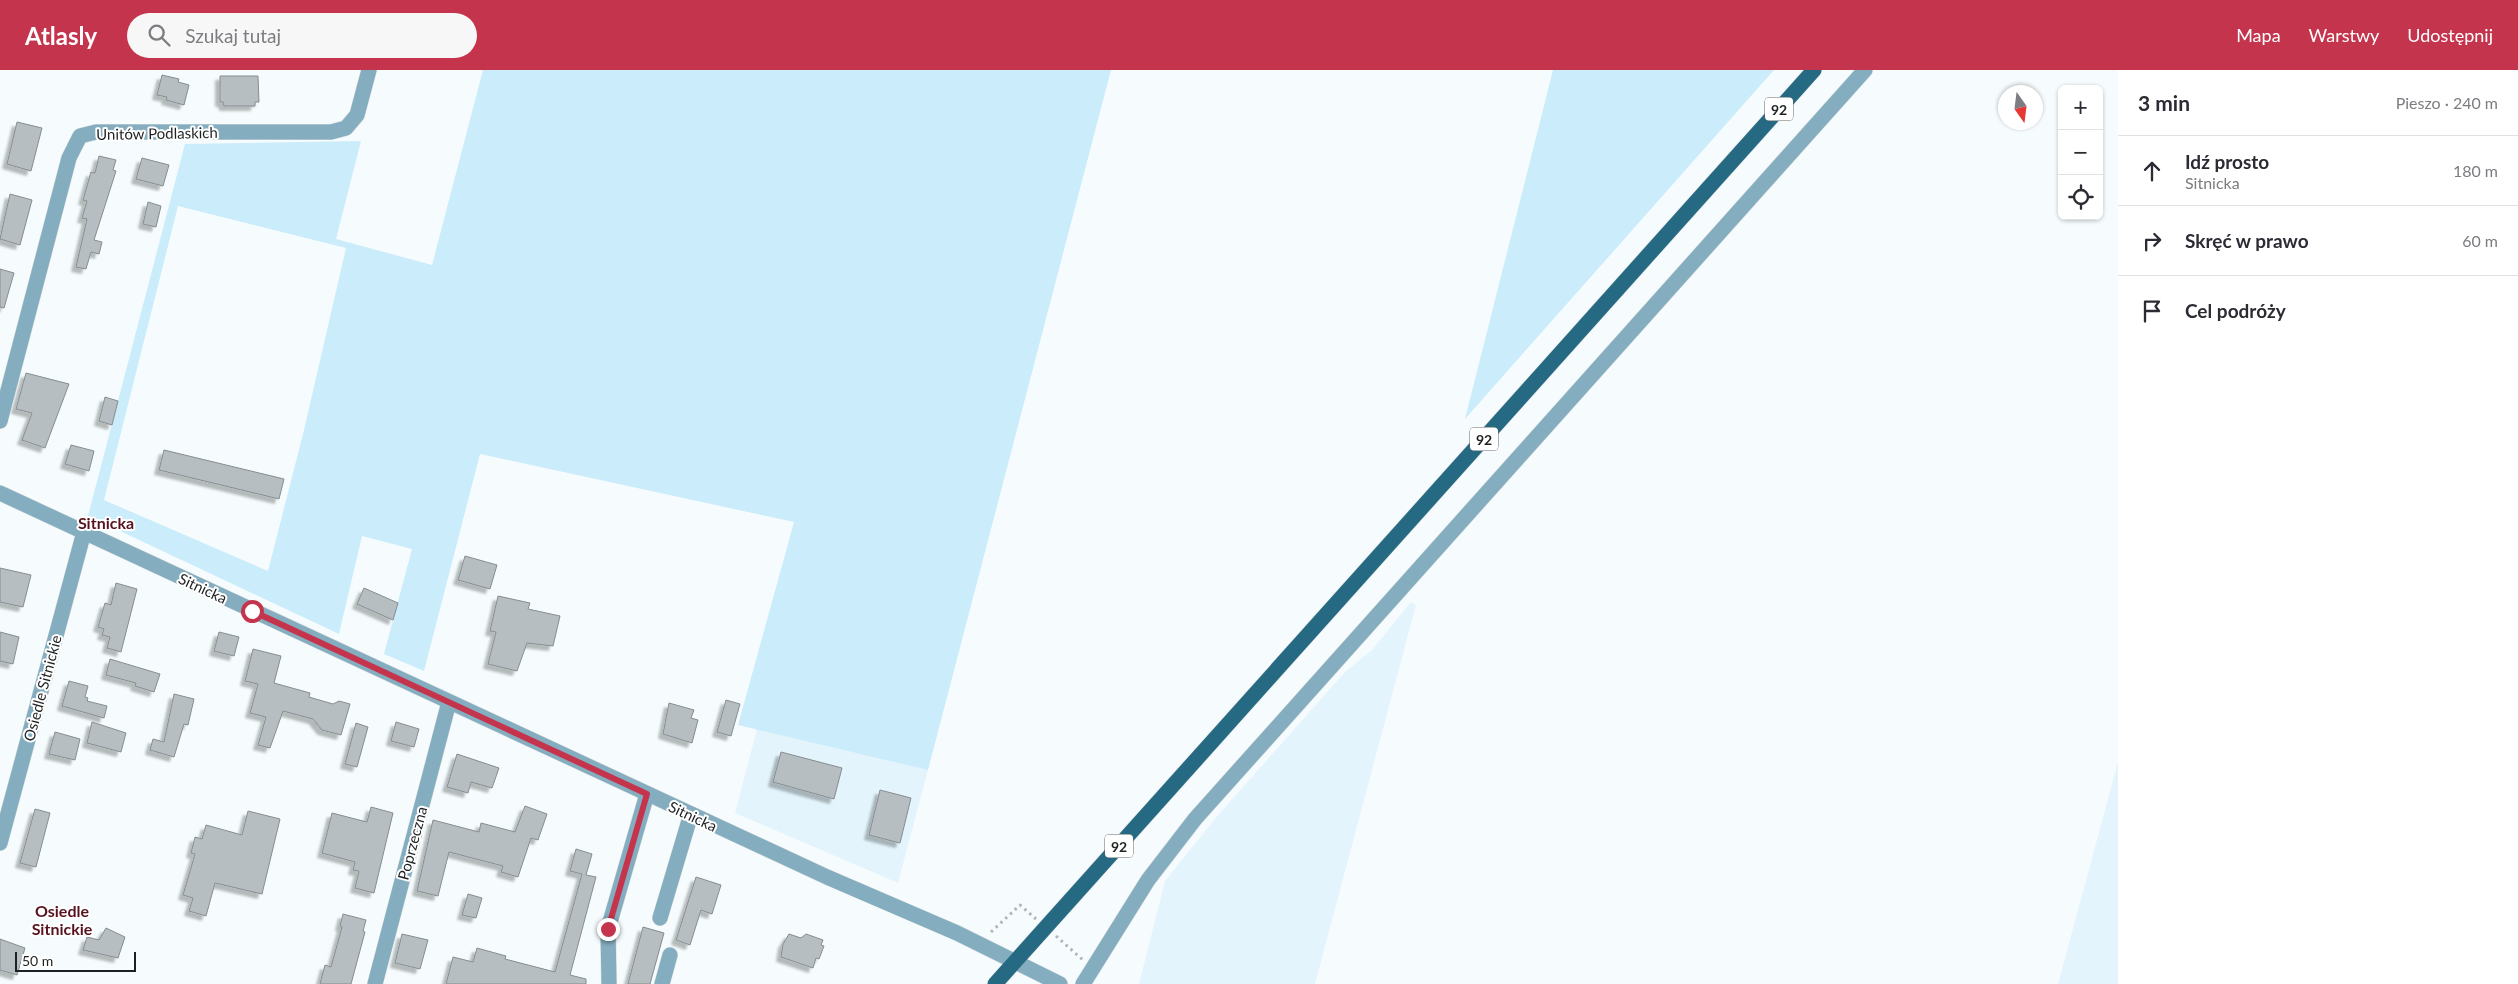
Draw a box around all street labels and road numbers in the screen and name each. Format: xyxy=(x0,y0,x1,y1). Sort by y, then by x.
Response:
road number: 92 xyxy=(1765,98,1793,120)
street label: Unitów Podlaskich xyxy=(96,123,218,143)
road number: 92 xyxy=(1470,428,1498,450)
street label: Sitnicka xyxy=(176,569,230,607)
street label: Osiedle Sitnickie xyxy=(19,633,65,743)
street label: Sitnicka xyxy=(666,797,720,835)
street label: Poprzeczna xyxy=(394,804,430,882)
road number: 92 xyxy=(1105,834,1133,858)

